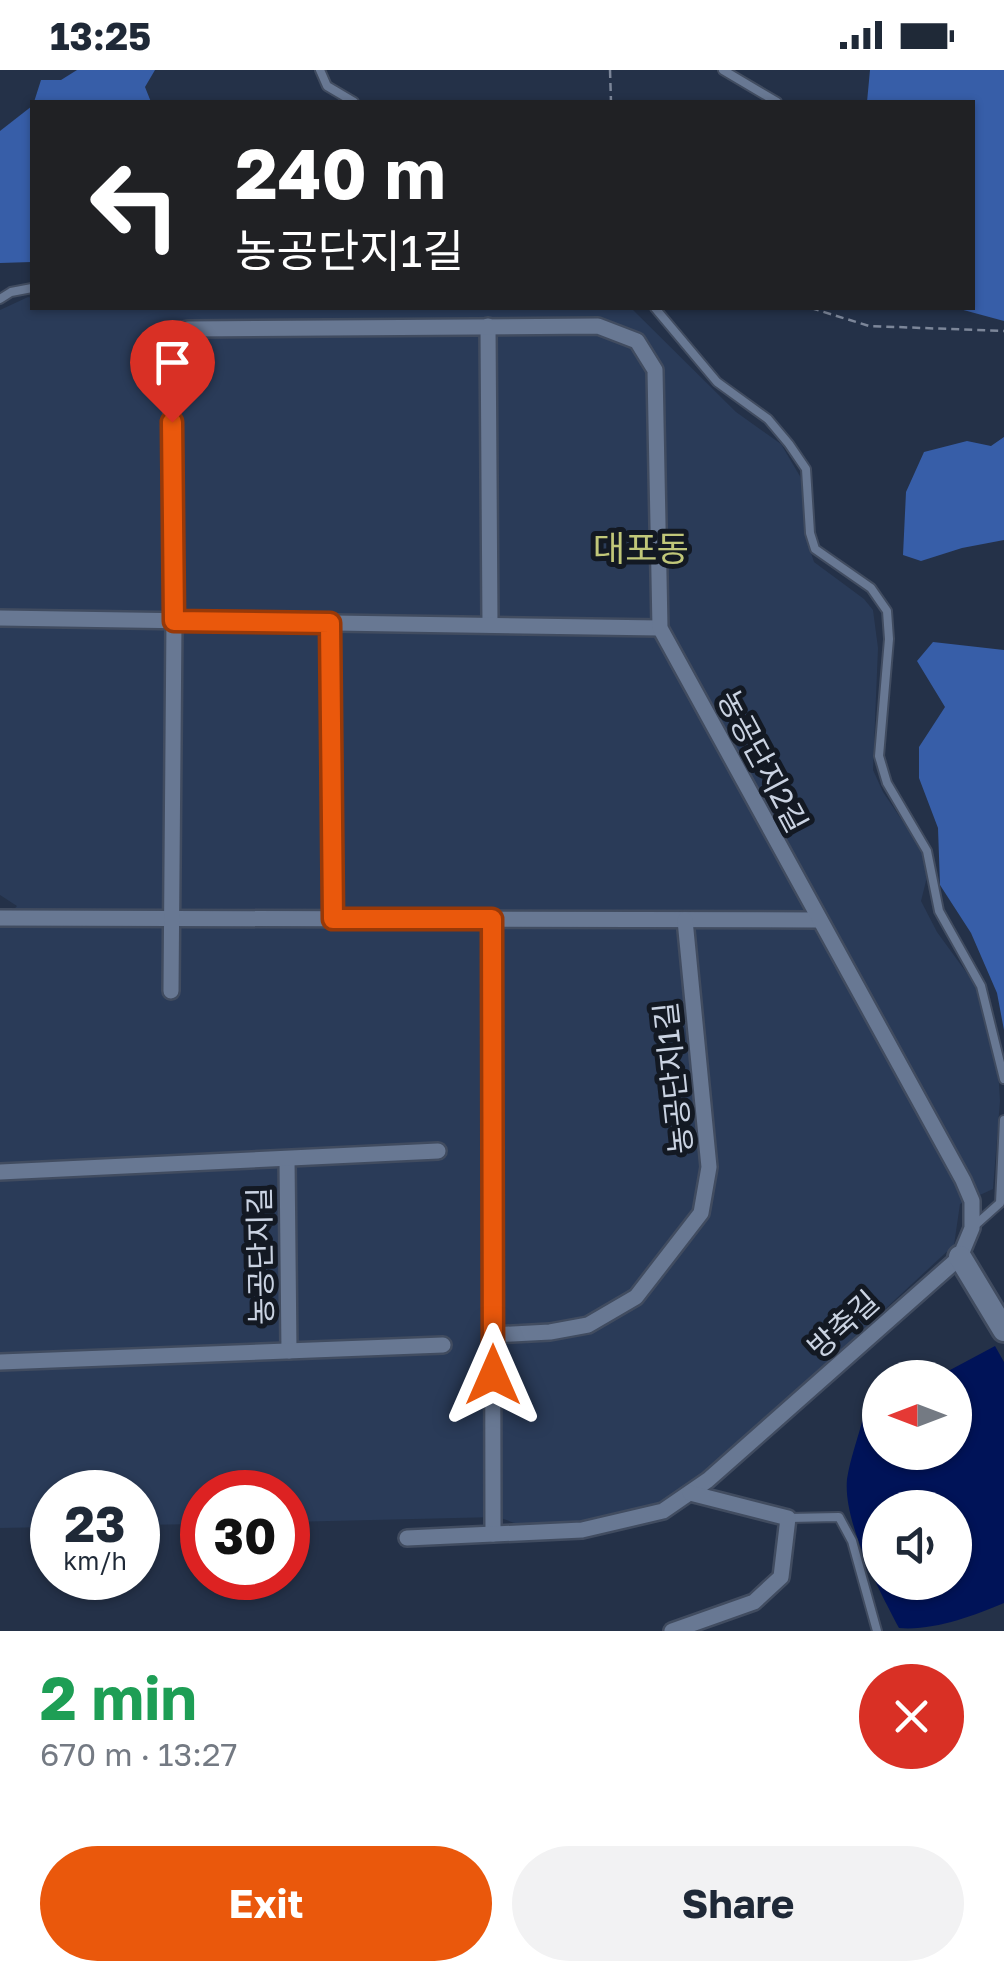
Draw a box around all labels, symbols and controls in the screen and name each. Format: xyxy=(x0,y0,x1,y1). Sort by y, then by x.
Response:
text: 13:25 xyxy=(50,13,151,58)
text: 240 m xyxy=(235,130,446,214)
icon: left xyxy=(70,140,200,270)
text: 농공단지1길 xyxy=(235,223,464,277)
pin xyxy=(130,320,215,423)
icon: arrive xyxy=(145,335,200,390)
district label: 대포동 xyxy=(593,527,689,569)
street label: 농공단지2길 xyxy=(711,684,815,838)
street label: 농공단지1길 xyxy=(647,1000,699,1156)
street label: 농공단지길 xyxy=(241,1187,279,1325)
street label: 방축길 xyxy=(800,1283,886,1365)
position arrow xyxy=(441,1323,545,1427)
north arrow xyxy=(862,1360,972,1470)
map controls xyxy=(862,1360,972,1600)
speed limit sign: 30 xyxy=(180,1470,310,1600)
button: sound xyxy=(862,1490,972,1600)
text: 23 xyxy=(64,1493,125,1553)
text: km/h xyxy=(63,1545,127,1576)
text: 2 min xyxy=(40,1661,197,1733)
button: close xyxy=(859,1664,964,1769)
text: 670 m · 13:27 xyxy=(40,1735,237,1773)
button: Exit xyxy=(40,1846,492,1961)
button: Share xyxy=(512,1846,964,1961)

